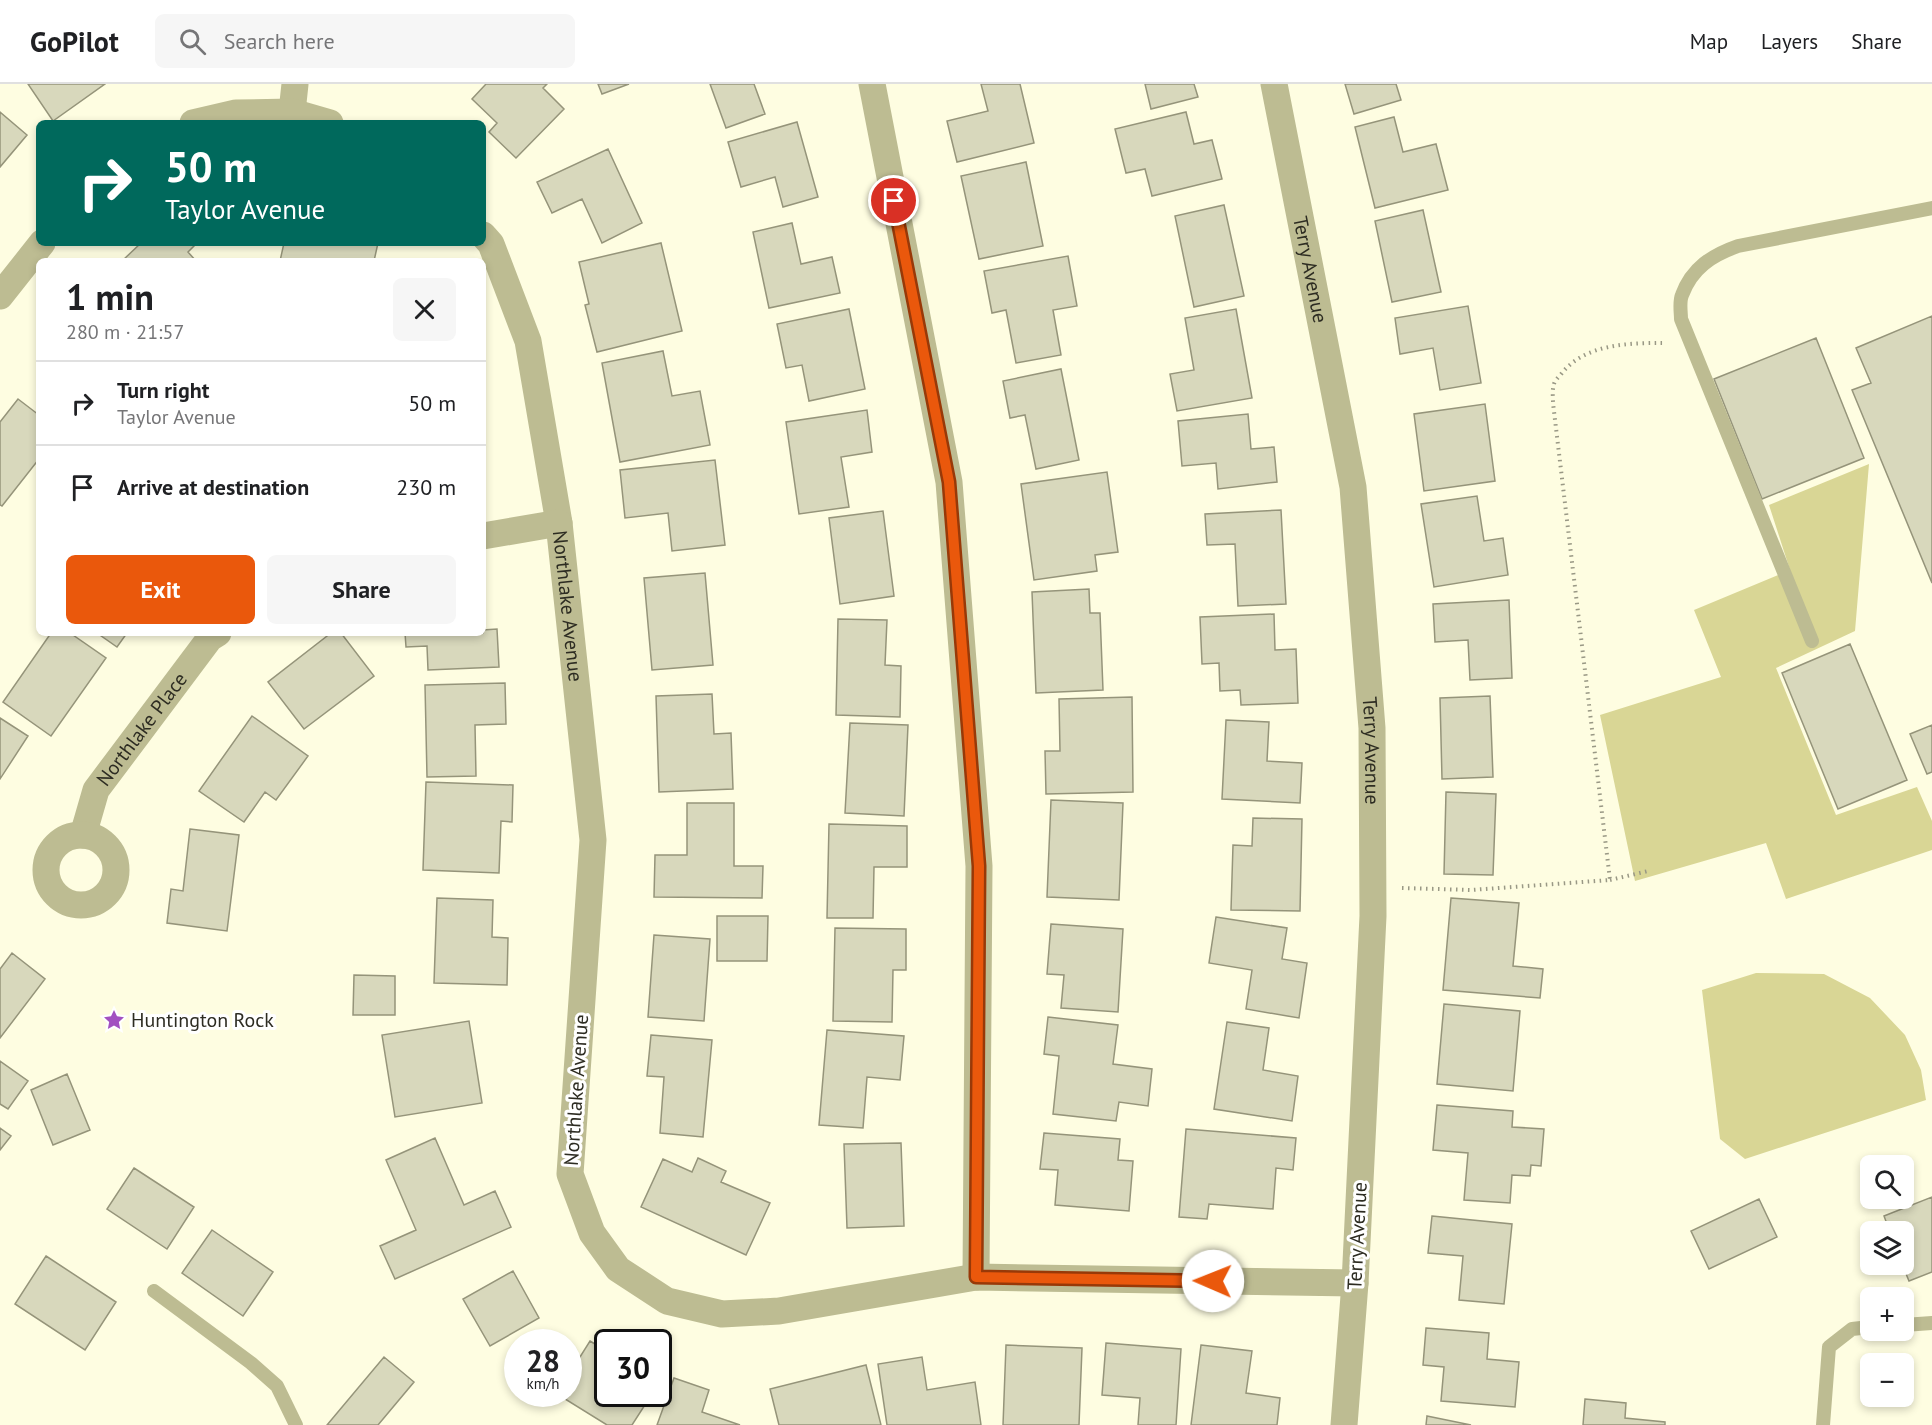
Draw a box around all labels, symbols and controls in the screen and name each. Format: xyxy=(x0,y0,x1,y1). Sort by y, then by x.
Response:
search box xyxy=(155,14,575,68)
text: GoPilot xyxy=(30,23,119,60)
icon: search xyxy=(176,25,209,58)
text: Search here xyxy=(224,27,335,55)
text: Map xyxy=(1690,28,1728,55)
text: Layers xyxy=(1761,28,1818,55)
text: Share xyxy=(1851,28,1902,55)
text: 50 m xyxy=(165,139,257,194)
icon: right xyxy=(66,144,144,222)
pin xyxy=(868,175,919,226)
icon: arrive xyxy=(877,184,910,217)
text: Taylor Avenue xyxy=(165,192,325,226)
street label: Terry Avenue xyxy=(1287,214,1334,325)
text: 1 min xyxy=(66,273,154,320)
button: close xyxy=(393,278,456,341)
text: 280 m · 21:57 xyxy=(66,319,184,345)
text: Turn right xyxy=(117,376,209,404)
icon: right xyxy=(66,387,99,420)
text: 50 m xyxy=(408,389,456,417)
text: Taylor Avenue xyxy=(117,404,236,430)
icon: arrive xyxy=(66,471,99,504)
text: Arrive at destination xyxy=(117,473,309,501)
text: 230 m xyxy=(396,473,456,501)
street label: Northlake Avenue xyxy=(547,529,589,683)
button: Exit xyxy=(66,555,255,624)
button: Share xyxy=(267,555,456,624)
street label: Northlake Place xyxy=(91,667,193,791)
street label: Terry Avenue xyxy=(1357,696,1385,805)
place label: Huntington Rock xyxy=(131,1007,274,1033)
place icon: Huntington Rock xyxy=(102,1008,126,1032)
street label: Northlake Avenue xyxy=(558,1013,594,1167)
map controls xyxy=(1860,1155,1914,1407)
button: search xyxy=(1860,1155,1914,1209)
street label: Terry Avenue xyxy=(1341,1181,1373,1291)
button: layers xyxy=(1860,1221,1914,1275)
position arrow xyxy=(1181,1249,1245,1313)
button: + xyxy=(1860,1287,1914,1341)
speed limit sign: 30 xyxy=(594,1329,672,1407)
text: 28 xyxy=(526,1341,560,1380)
button: − xyxy=(1860,1353,1914,1407)
text: km/h xyxy=(527,1374,559,1393)

